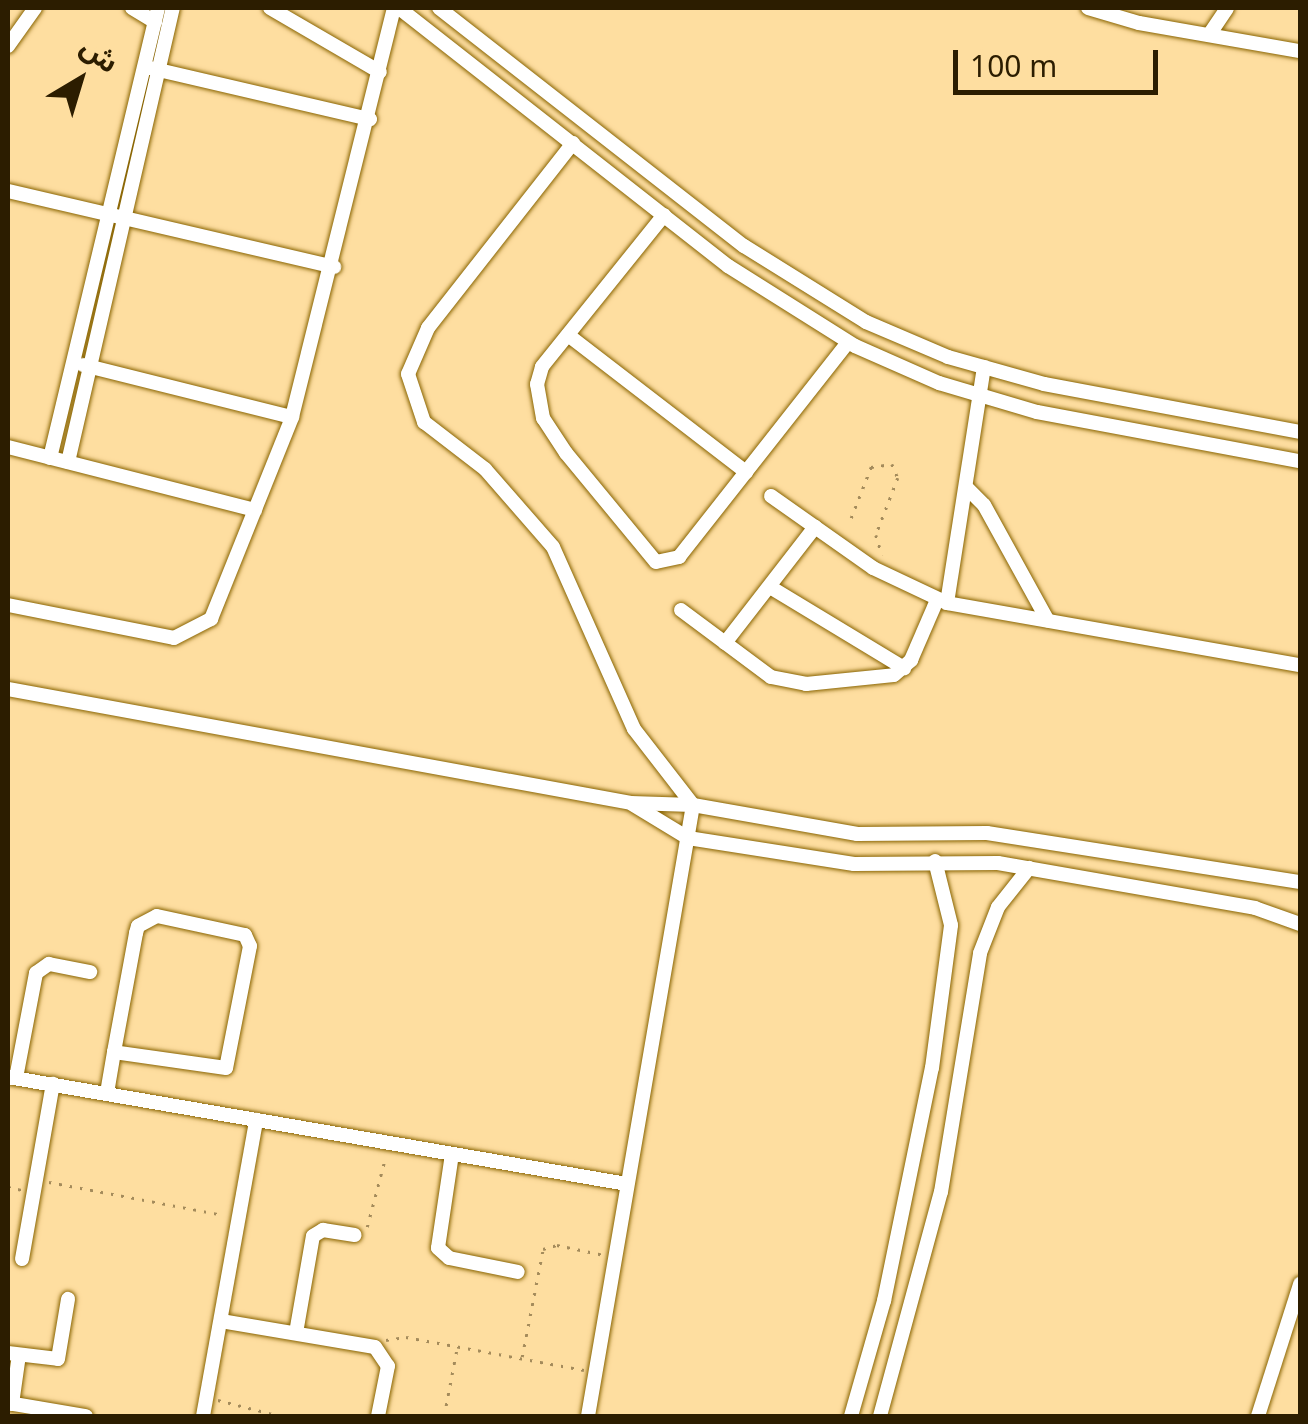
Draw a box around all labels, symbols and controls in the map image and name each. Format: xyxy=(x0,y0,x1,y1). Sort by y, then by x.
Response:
text: ش xyxy=(65,21,132,91)
north arrow xyxy=(30,30,130,130)
scale bar xyxy=(958,30,1163,92)
text: 100 m xyxy=(970,36,1057,99)

